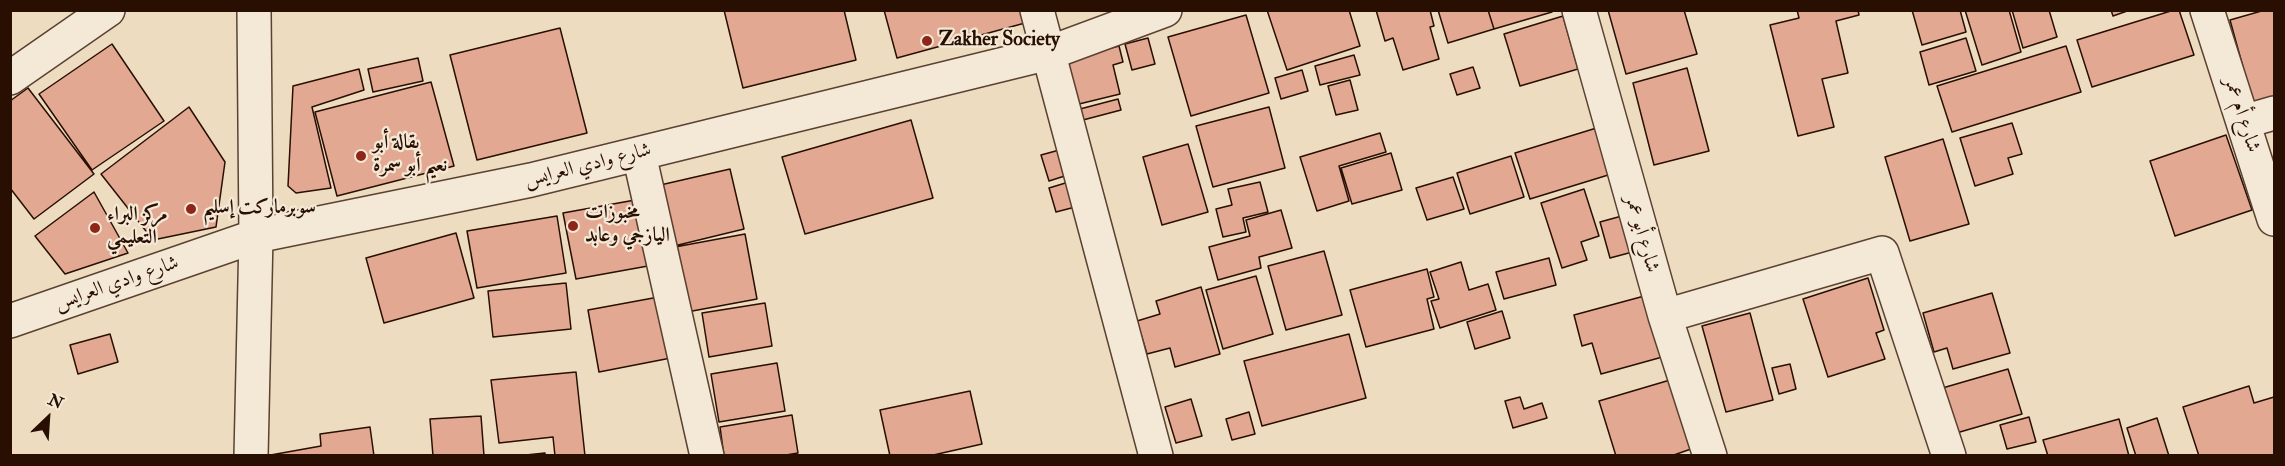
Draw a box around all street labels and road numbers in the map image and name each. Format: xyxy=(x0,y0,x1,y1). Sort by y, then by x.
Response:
street label: شارع أم عمر xyxy=(2218,74,2264,156)
street label: شارع وادي العرايس xyxy=(522,139,654,193)
street label: شارع أبو عمر xyxy=(1619,192,1663,276)
street label: شارع وادي العرايس xyxy=(52,252,182,316)

